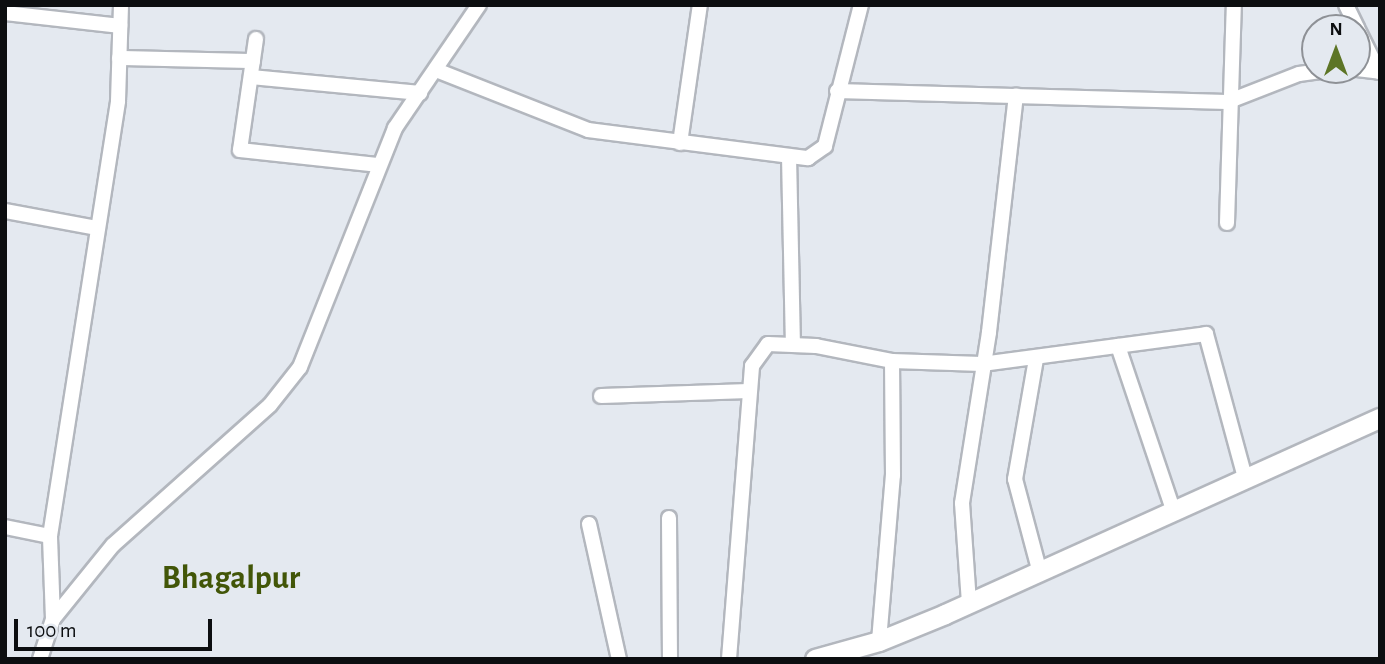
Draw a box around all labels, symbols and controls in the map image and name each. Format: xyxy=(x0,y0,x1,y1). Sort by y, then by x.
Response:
north arrow xyxy=(1301,14,1371,84)
text: N xyxy=(1329,20,1343,39)
district label: Bhagalpur xyxy=(162,559,300,599)
scale bar xyxy=(18,604,215,648)
text: 100 m xyxy=(27,620,77,641)

